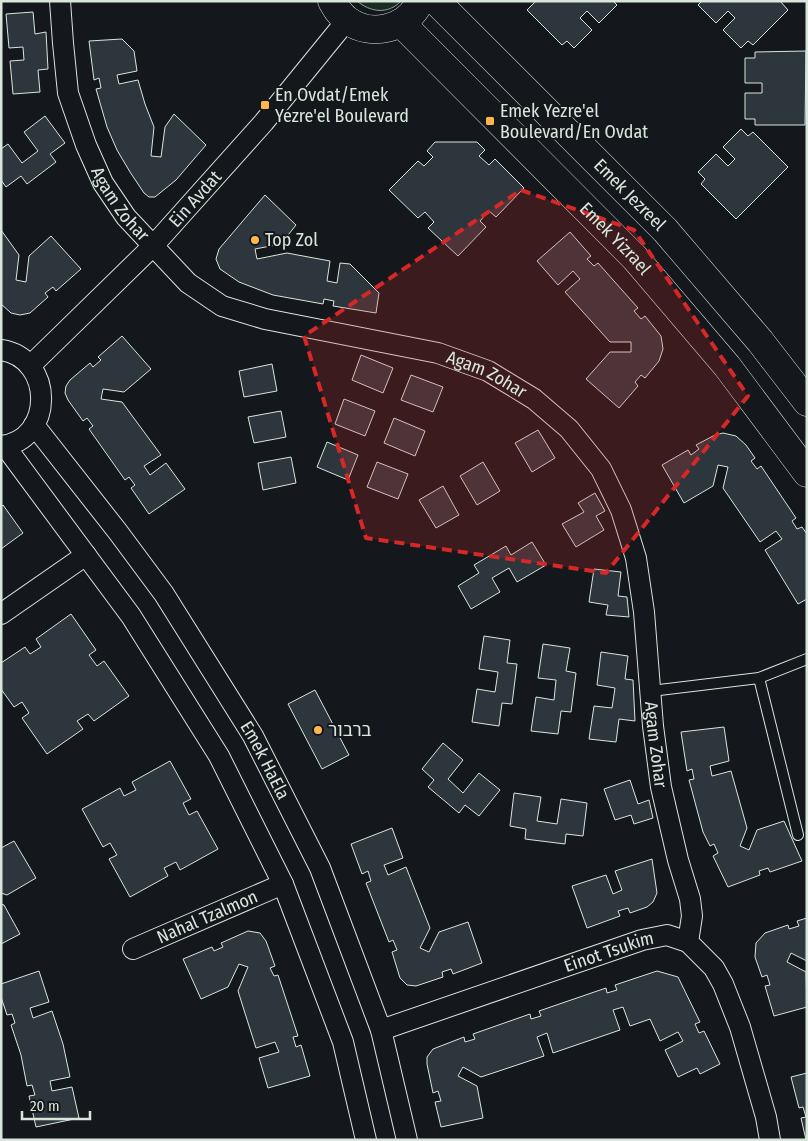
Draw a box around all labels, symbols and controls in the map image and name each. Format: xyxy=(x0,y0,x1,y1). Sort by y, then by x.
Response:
place label: En Ovdat/Emek Yezre'el Boulevard xyxy=(275,84,409,127)
marker: En Ovdat/Emek Yezre'el Boulevard xyxy=(259,99,271,111)
place label: Emek Yezre'el Boulevard/En Ovdat xyxy=(500,100,648,143)
marker: Emek Yezre'el Boulevard/En Ovdat xyxy=(484,115,496,127)
street label: Emek Jezreel xyxy=(589,154,671,236)
street label: Agam Zohar xyxy=(86,164,155,246)
street label: Ein Avdat xyxy=(164,166,226,232)
street label: Emek Yizrael xyxy=(575,198,656,279)
place label: Top Zol xyxy=(265,229,318,251)
marker: Top Zol xyxy=(249,234,261,246)
street label: Agam Zohar xyxy=(443,346,531,403)
street label: Agam Zohar xyxy=(640,701,672,790)
street label: Emek HaEla xyxy=(235,717,294,803)
place label: ברבור xyxy=(328,719,371,741)
marker: ברבור xyxy=(312,724,324,736)
street label: Nahal Tzalmon xyxy=(154,885,261,948)
street label: Einot Tsukim xyxy=(561,927,656,977)
scale bar xyxy=(22,1088,90,1120)
text: 20 m xyxy=(30,1097,60,1115)

